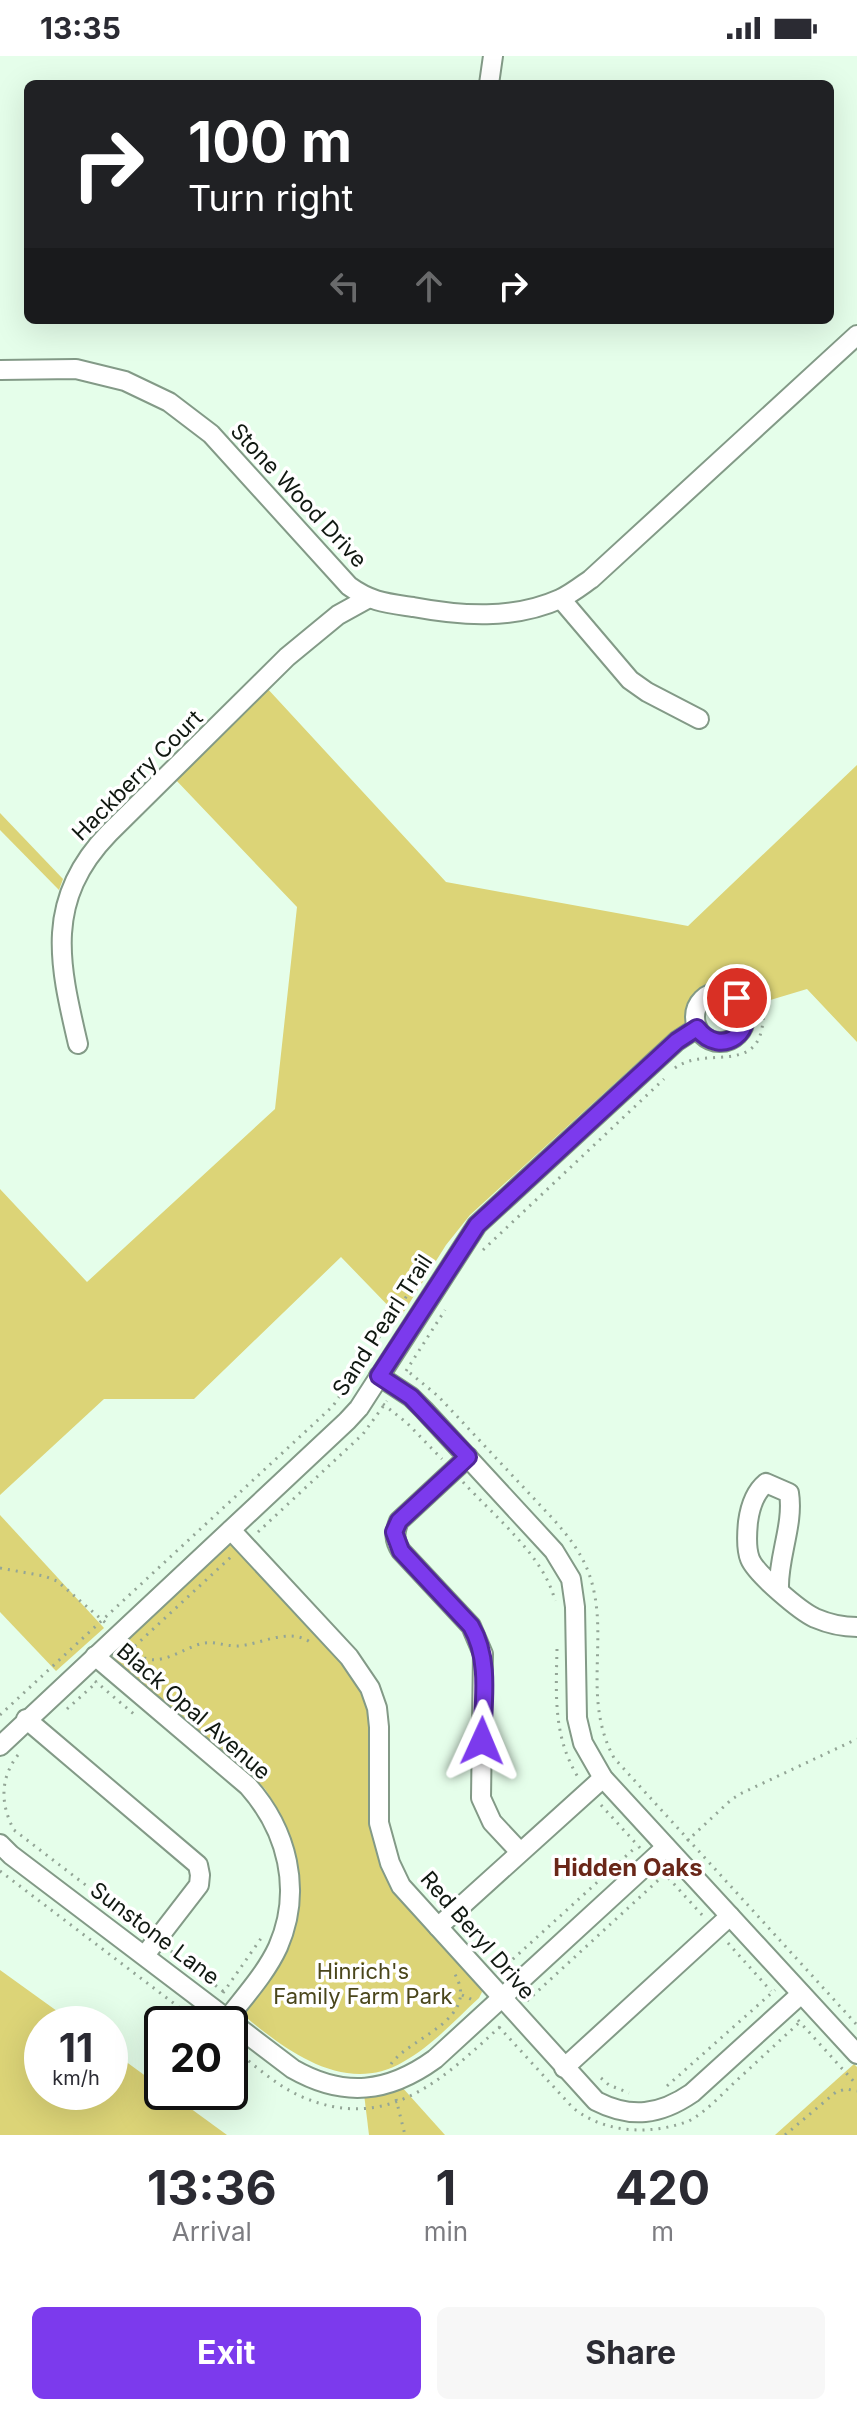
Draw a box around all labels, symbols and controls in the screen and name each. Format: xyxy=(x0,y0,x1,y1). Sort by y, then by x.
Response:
text: 13:35 xyxy=(40,10,121,46)
text: 100 m xyxy=(188,108,352,176)
icon: right xyxy=(56,112,160,216)
text: Turn right xyxy=(188,176,353,220)
icon: left xyxy=(323,264,367,308)
icon: ahead xyxy=(407,264,451,308)
icon: right xyxy=(491,264,535,308)
street label: Stone Wood Drive xyxy=(226,418,372,572)
street label: Hackberry Court xyxy=(66,704,208,846)
pin xyxy=(703,964,771,1032)
icon: arrive xyxy=(715,976,759,1020)
street label: Sand Pearl Trail xyxy=(327,1250,437,1400)
street label: Black Opal Avenue xyxy=(112,1637,276,1785)
position arrow xyxy=(440,1699,524,1783)
district label: Hidden Oaks xyxy=(553,1853,703,1882)
street label: Red Beryl Drive xyxy=(415,1866,541,2004)
street label: Sunstone Lane xyxy=(85,1876,225,1990)
park label: Hinrich's Family Farm Park xyxy=(273,1958,453,2009)
speed limit sign: 20 xyxy=(144,2006,248,2110)
text: 11 xyxy=(59,2023,93,2072)
text: km/h xyxy=(52,2066,100,2090)
text: 13:36 xyxy=(147,2158,277,2217)
text: 1 xyxy=(436,2158,456,2217)
text: 420 xyxy=(615,2158,710,2217)
text: Arrival xyxy=(172,2216,252,2247)
text: min xyxy=(424,2216,468,2247)
text: m xyxy=(651,2216,674,2247)
button: Exit xyxy=(32,2307,421,2399)
button: Share xyxy=(437,2307,825,2399)

